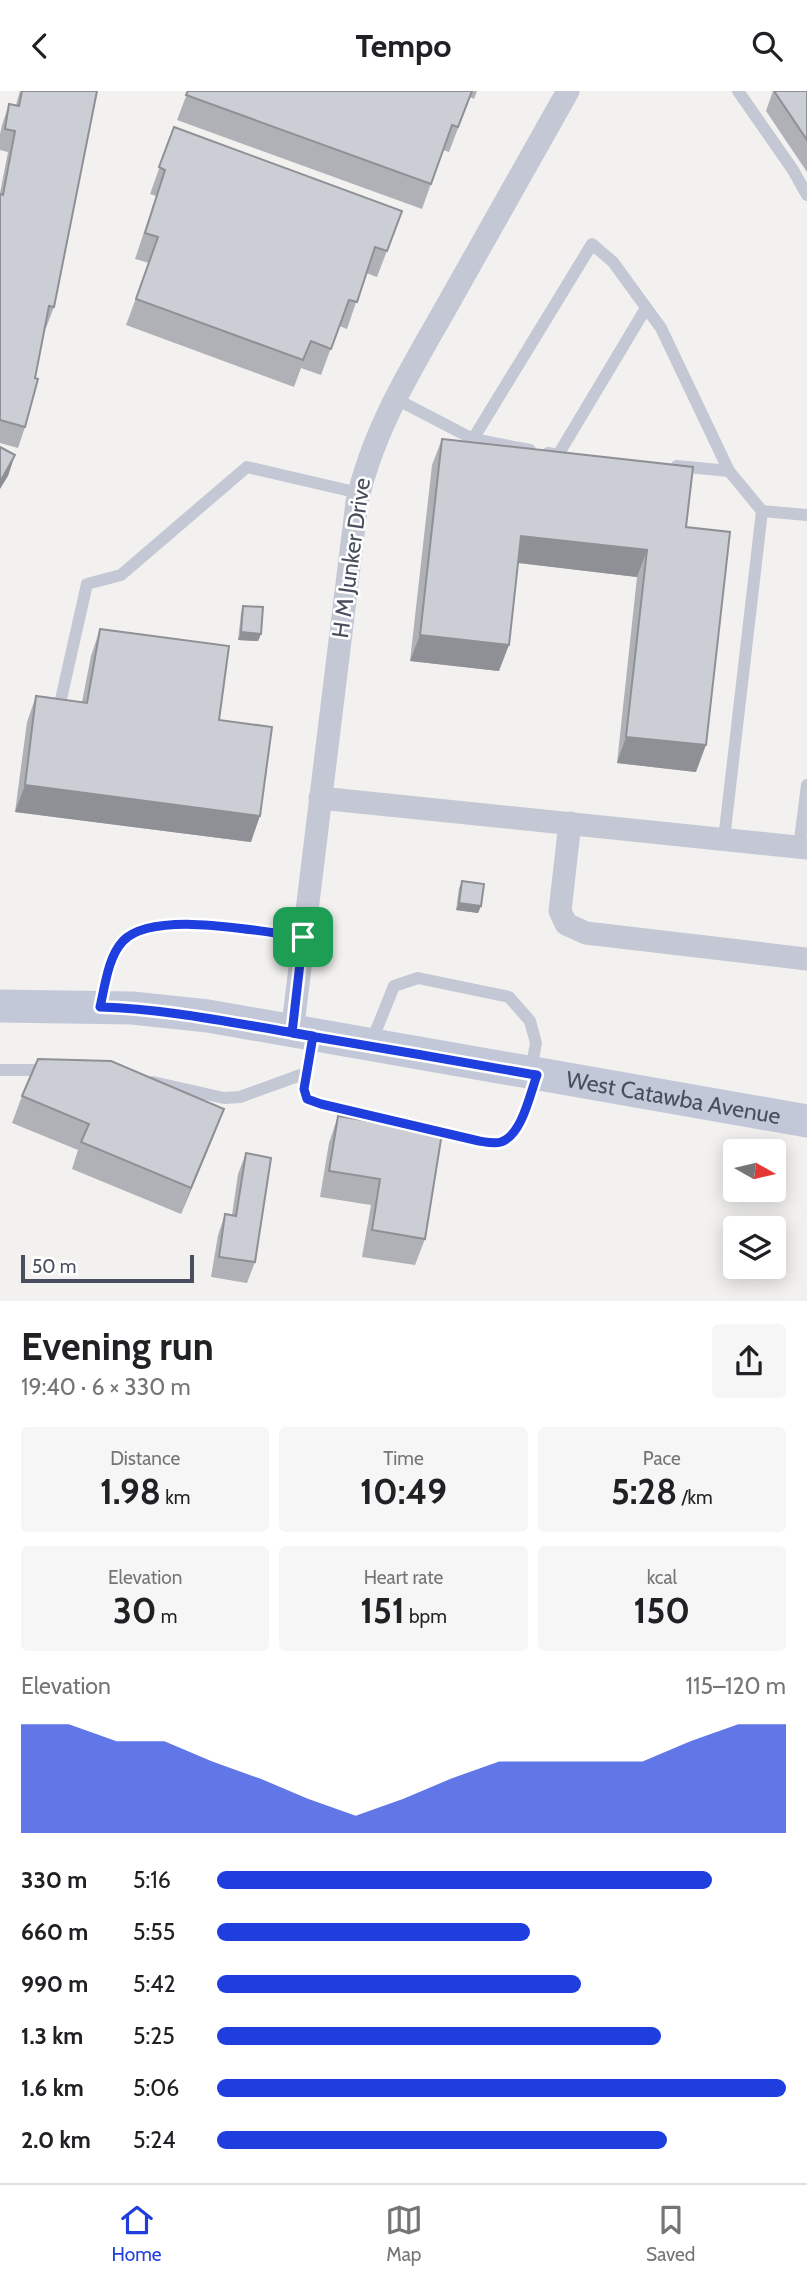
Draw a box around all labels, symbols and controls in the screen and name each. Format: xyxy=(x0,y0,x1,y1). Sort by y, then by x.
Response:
text: Tempo xyxy=(355,26,452,65)
icon: back xyxy=(21,27,59,65)
icon: search xyxy=(748,27,786,65)
street label: H M Junker Drive xyxy=(326,476,376,640)
pin xyxy=(273,907,333,967)
icon: arrive xyxy=(284,918,322,956)
street label: West Catawba Avenue xyxy=(564,1065,783,1130)
north arrow xyxy=(723,1139,786,1202)
map controls xyxy=(723,1139,786,1279)
button: layers xyxy=(723,1216,786,1279)
scale bar xyxy=(21,1252,194,1284)
text: 50 m xyxy=(32,1255,76,1278)
text: Evening run xyxy=(21,1323,214,1370)
button: share xyxy=(712,1324,786,1398)
text: 19:40 · 6 × 330 m xyxy=(21,1373,191,1401)
text: Distance xyxy=(110,1447,180,1470)
text: Time xyxy=(383,1447,424,1470)
text: Pace xyxy=(643,1447,681,1470)
text: 1.98 xyxy=(100,1470,161,1513)
text: 10:49 xyxy=(360,1470,447,1513)
text: 5:28 xyxy=(611,1470,677,1513)
text: km xyxy=(161,1486,190,1509)
text: /km xyxy=(677,1486,713,1509)
text: Elevation xyxy=(108,1566,182,1589)
text: Heart rate xyxy=(364,1566,443,1589)
text: kcal xyxy=(647,1566,677,1589)
text: 30 xyxy=(113,1589,156,1632)
text: 151 xyxy=(360,1589,405,1632)
text: 150 xyxy=(634,1589,690,1632)
text: m xyxy=(156,1605,177,1628)
text: bpm xyxy=(405,1605,447,1628)
text: Elevation xyxy=(21,1672,111,1700)
text: 115–120 m xyxy=(685,1672,786,1700)
text: 330 m xyxy=(21,1866,87,1894)
text: 5:16 xyxy=(133,1866,171,1894)
text: 660 m xyxy=(21,1918,88,1946)
text: 5:55 xyxy=(133,1918,175,1946)
text: 990 m xyxy=(21,1970,88,1998)
text: 5:42 xyxy=(133,1970,176,1998)
text: 1.3 km xyxy=(21,2022,83,2050)
text: 5:25 xyxy=(133,2022,175,2050)
text: 1.6 km xyxy=(21,2074,84,2102)
text: 5:06 xyxy=(133,2074,179,2102)
text: 2.0 km xyxy=(21,2126,91,2154)
text: 5:24 xyxy=(133,2126,176,2154)
tab: Home xyxy=(112,2201,162,2266)
tab: Map xyxy=(385,2201,423,2266)
tab: Saved xyxy=(646,2201,695,2266)

